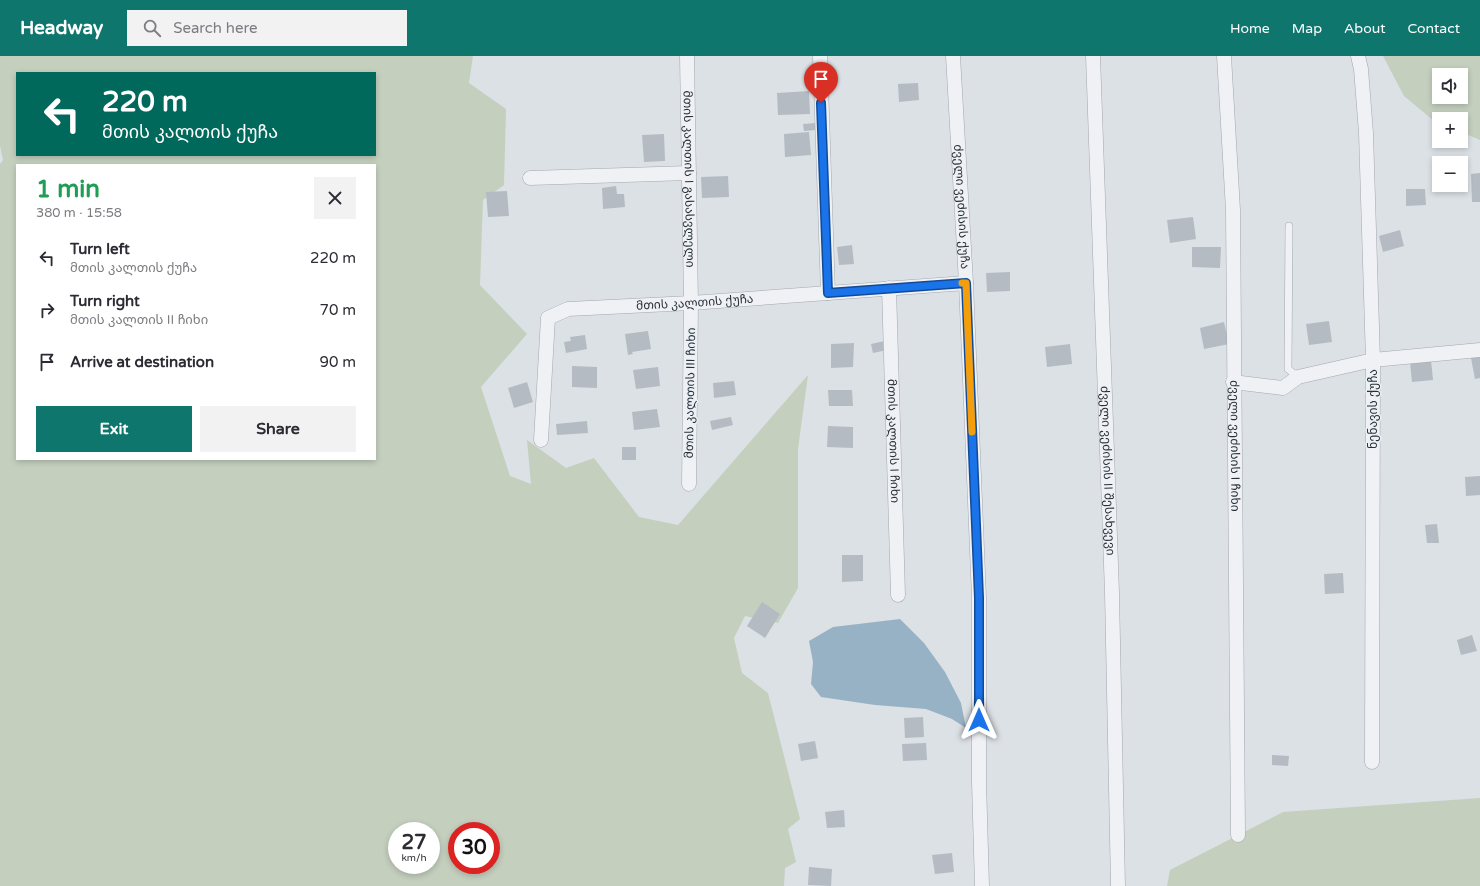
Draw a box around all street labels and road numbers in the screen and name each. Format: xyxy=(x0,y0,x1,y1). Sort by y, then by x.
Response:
street label: მთის კალთის I გასასვლელი xyxy=(680,90,697,268)
street label: ძველი ვეძისის ქუჩა xyxy=(951,144,972,270)
street label: მთის კალთის ქუჩა xyxy=(636,291,754,313)
street label: მთის კალთის III ჩიხი xyxy=(682,327,699,459)
street label: ნენავის ქუჩა xyxy=(1366,369,1380,449)
street label: მთის კალთის I ჩიხი xyxy=(885,379,902,503)
street label: ძველი ვეძისის I ჩიხი xyxy=(1227,380,1242,512)
street label: ძველი ვეძისის II შესახვევი xyxy=(1097,386,1118,556)

